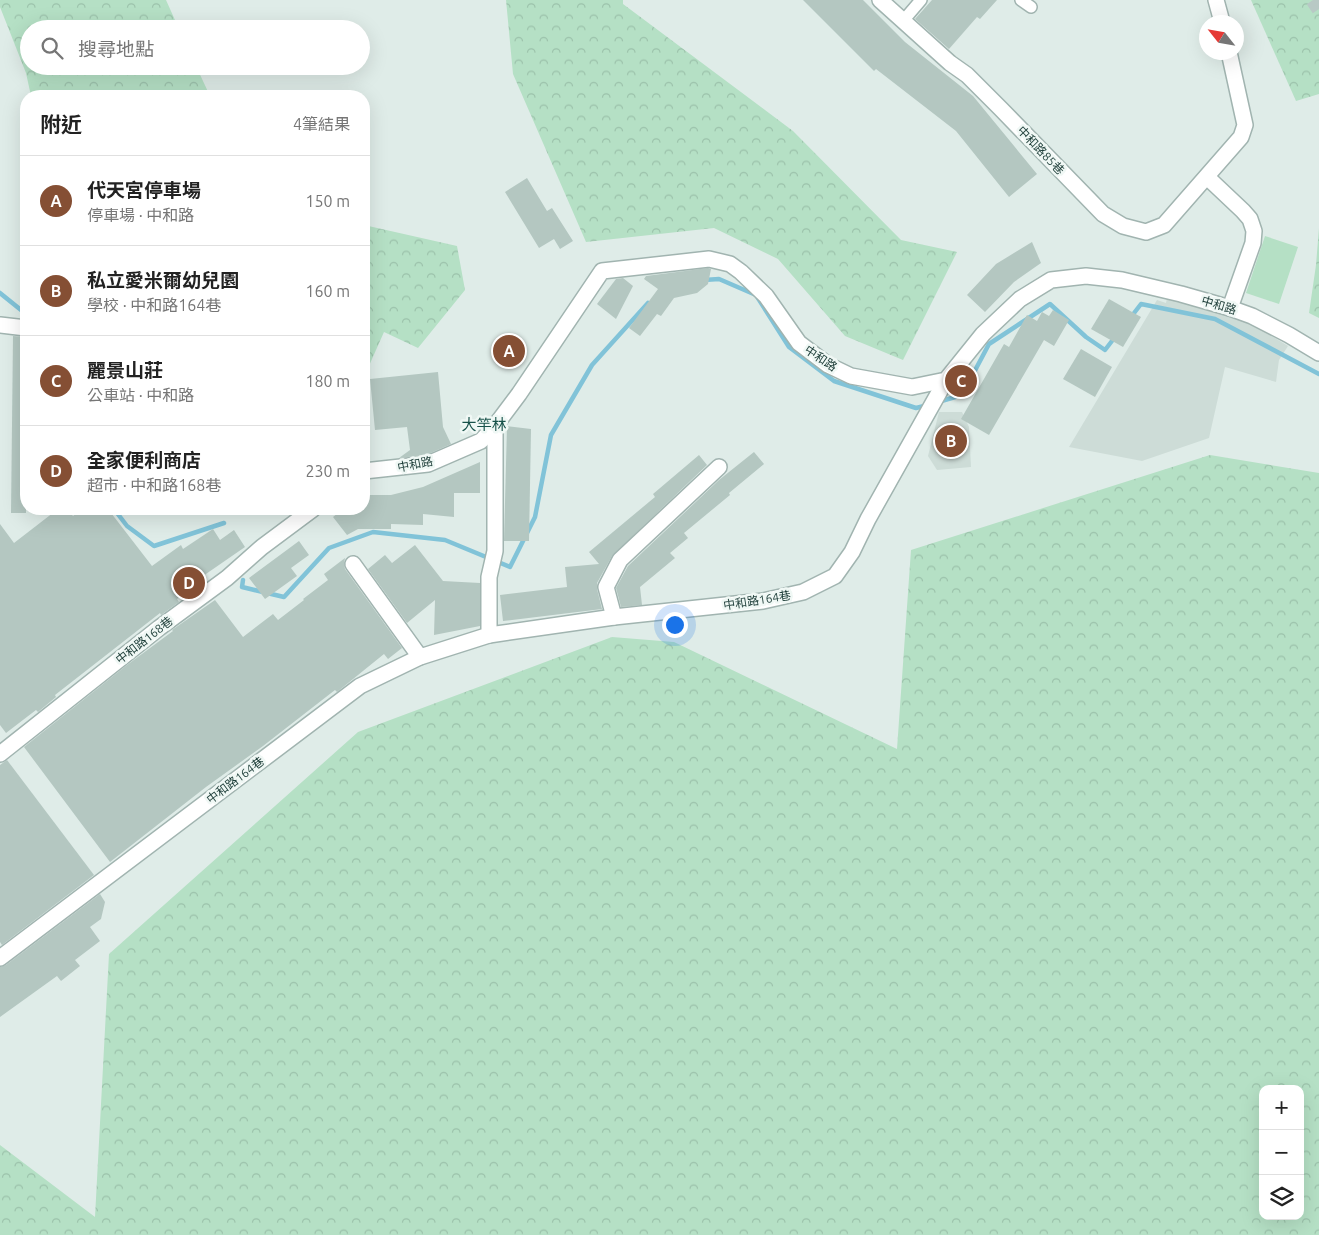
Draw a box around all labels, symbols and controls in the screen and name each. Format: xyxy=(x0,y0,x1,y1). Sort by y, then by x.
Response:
north arrow xyxy=(1199,15,1244,60)
search box xyxy=(20,20,370,75)
icon: search xyxy=(38,34,66,62)
text: 搜尋地點 xyxy=(78,38,154,60)
text: 附近 xyxy=(40,112,82,136)
text: 4筆結果 xyxy=(293,115,350,133)
street label: 中和路85巷 xyxy=(1015,123,1067,177)
text: 代天宮停車場 xyxy=(87,179,201,201)
text: A xyxy=(50,192,62,210)
text: 150 m xyxy=(305,192,350,210)
text: 停車場 · 中和路 xyxy=(87,206,194,224)
text: 私立愛米爾幼兒園 xyxy=(87,269,239,291)
text: B xyxy=(51,282,61,300)
text: 160 m xyxy=(305,282,350,300)
street label: 中和路 xyxy=(1200,294,1238,316)
text: 學校 · 中和路164巷 xyxy=(87,296,221,314)
pin: A xyxy=(493,332,525,370)
street label: 中和路 xyxy=(802,343,840,373)
text: 麗景山莊 xyxy=(87,359,163,381)
pin: C xyxy=(945,362,977,400)
text: C xyxy=(51,372,61,390)
text: 180 m xyxy=(305,372,350,390)
text: 公車站 · 中和路 xyxy=(87,386,194,404)
district label: 大竿林 xyxy=(461,416,507,433)
pin: B xyxy=(935,422,967,460)
text: 全家便利商店 xyxy=(87,449,201,471)
street label: 中和路 xyxy=(396,454,434,474)
text: D xyxy=(50,462,62,480)
text: 230 m xyxy=(305,462,350,480)
text: 超市 · 中和路168巷 xyxy=(87,476,221,494)
pin: D xyxy=(173,564,205,602)
street label: 中和路164巷 xyxy=(722,588,792,612)
your location xyxy=(662,612,688,638)
street label: 中和路168巷 xyxy=(113,614,175,666)
street label: 中和路164巷 xyxy=(204,754,266,806)
map controls xyxy=(1259,1085,1304,1220)
button: + xyxy=(1259,1085,1304,1130)
button: − xyxy=(1259,1130,1304,1175)
button: layers xyxy=(1259,1175,1304,1220)

